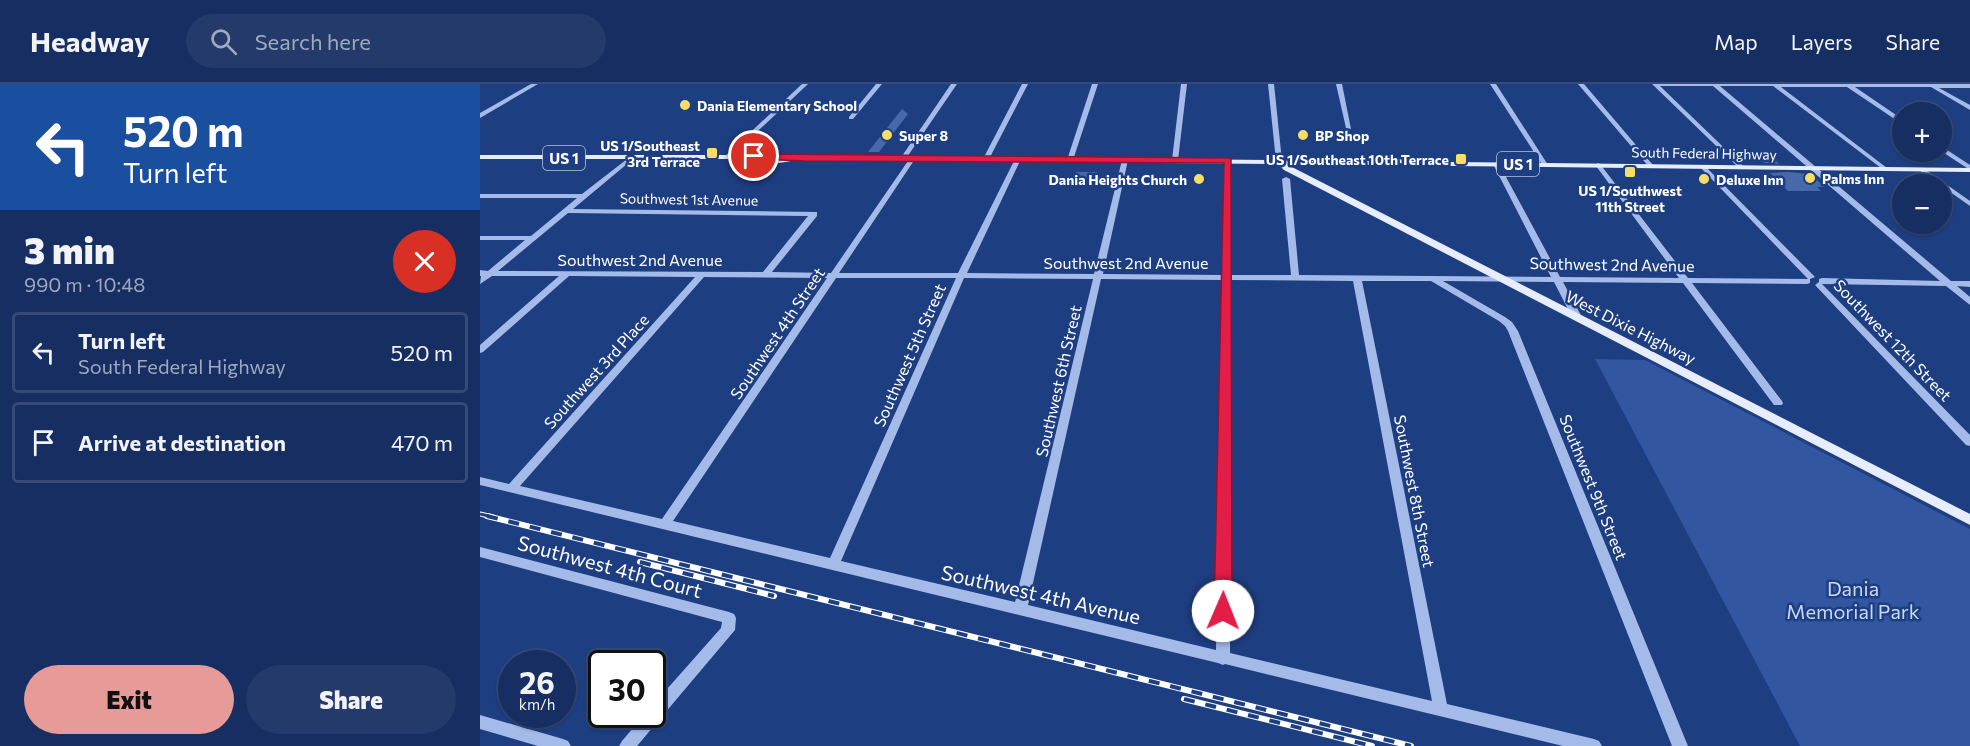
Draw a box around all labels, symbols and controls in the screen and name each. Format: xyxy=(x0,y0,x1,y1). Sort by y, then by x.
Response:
search box xyxy=(186,14,606,68)
text: Headway xyxy=(30,24,150,58)
icon: search xyxy=(207,25,240,58)
text: Search here xyxy=(255,28,371,55)
text: Map xyxy=(1714,29,1758,54)
text: Layers xyxy=(1791,29,1853,54)
text: Share xyxy=(1886,29,1940,54)
place label: Dania Elementary School xyxy=(697,97,857,114)
marker: Dania Elementary School xyxy=(678,98,692,112)
map controls xyxy=(1892,102,1952,234)
button: + xyxy=(1892,102,1952,162)
text: 520 m xyxy=(123,104,244,156)
icon: left xyxy=(24,108,102,186)
place label: Super 8 xyxy=(899,127,949,144)
place label: BP Shop xyxy=(1315,127,1369,144)
marker: Super 8 xyxy=(880,128,894,142)
marker: BP Shop xyxy=(1296,128,1310,142)
pin xyxy=(728,130,779,181)
place label: US 1/Southeast 3rd Terrace xyxy=(600,137,700,170)
icon: arrive xyxy=(737,139,770,172)
street label: South Federal Highway xyxy=(1631,143,1777,163)
road number: US 1 xyxy=(543,146,585,170)
marker: US 1/Southeast 3rd Terrace xyxy=(705,146,719,160)
place label: US 1/Southeast 10th Terrace xyxy=(1266,151,1449,168)
marker: US 1/Southeast 10th Terrace xyxy=(1454,152,1468,166)
road number: US 1 xyxy=(1497,152,1539,176)
text: Turn left xyxy=(123,156,227,189)
marker: US 1/Southwest 11th Street xyxy=(1623,165,1637,179)
place label: Palms Inn xyxy=(1822,170,1884,187)
place label: Dania Heights Church xyxy=(1049,171,1187,188)
place label: Deluxe Inn xyxy=(1716,171,1784,188)
marker: Palms Inn xyxy=(1803,171,1817,185)
marker: Dania Heights Church xyxy=(1192,172,1206,186)
marker: Deluxe Inn xyxy=(1697,172,1711,186)
button: − xyxy=(1892,174,1952,234)
place label: US 1/Southwest 11th Street xyxy=(1578,182,1682,215)
street label: Southwest 1st Avenue xyxy=(620,189,758,209)
text: 3 min xyxy=(24,227,115,271)
button: close xyxy=(393,230,456,293)
street label: Southwest 2nd Avenue xyxy=(558,250,722,269)
street label: Southwest 2nd Avenue xyxy=(1044,253,1208,272)
street label: Southwest 2nd Avenue xyxy=(1529,253,1695,275)
street label: Southwest 4th Street xyxy=(726,263,828,403)
text: 990 m · 10:48 xyxy=(24,272,145,296)
street label: Southwest 12th Street xyxy=(1830,275,1956,405)
street label: Southwest 5th Street xyxy=(869,280,949,429)
street label: West Dixie Highway xyxy=(1563,286,1699,368)
street label: Southwest 6th Street xyxy=(1031,303,1085,459)
street label: Southwest 3rd Place xyxy=(540,310,652,432)
text: Turn left xyxy=(78,327,165,354)
icon: left xyxy=(27,336,60,369)
text: 520 m xyxy=(390,339,453,366)
text: South Federal Highway xyxy=(78,354,286,378)
street label: Southwest 9th Street xyxy=(1556,412,1632,563)
street label: Southwest 8th Street xyxy=(1391,413,1439,569)
icon: arrive xyxy=(27,426,60,459)
text: Arrive at destination xyxy=(78,429,286,456)
text: 470 m xyxy=(391,429,453,456)
street label: Southwest 4th Court xyxy=(515,530,705,602)
street label: Southwest 4th Avenue xyxy=(939,559,1143,629)
park label: Dania Memorial Park xyxy=(1786,576,1920,623)
position arrow xyxy=(1191,579,1255,643)
speed limit sign: 30 xyxy=(588,650,666,728)
text: 26 xyxy=(519,663,555,700)
button: Exit xyxy=(24,665,234,734)
button: Share xyxy=(246,665,456,734)
text: km/h xyxy=(519,695,555,713)

